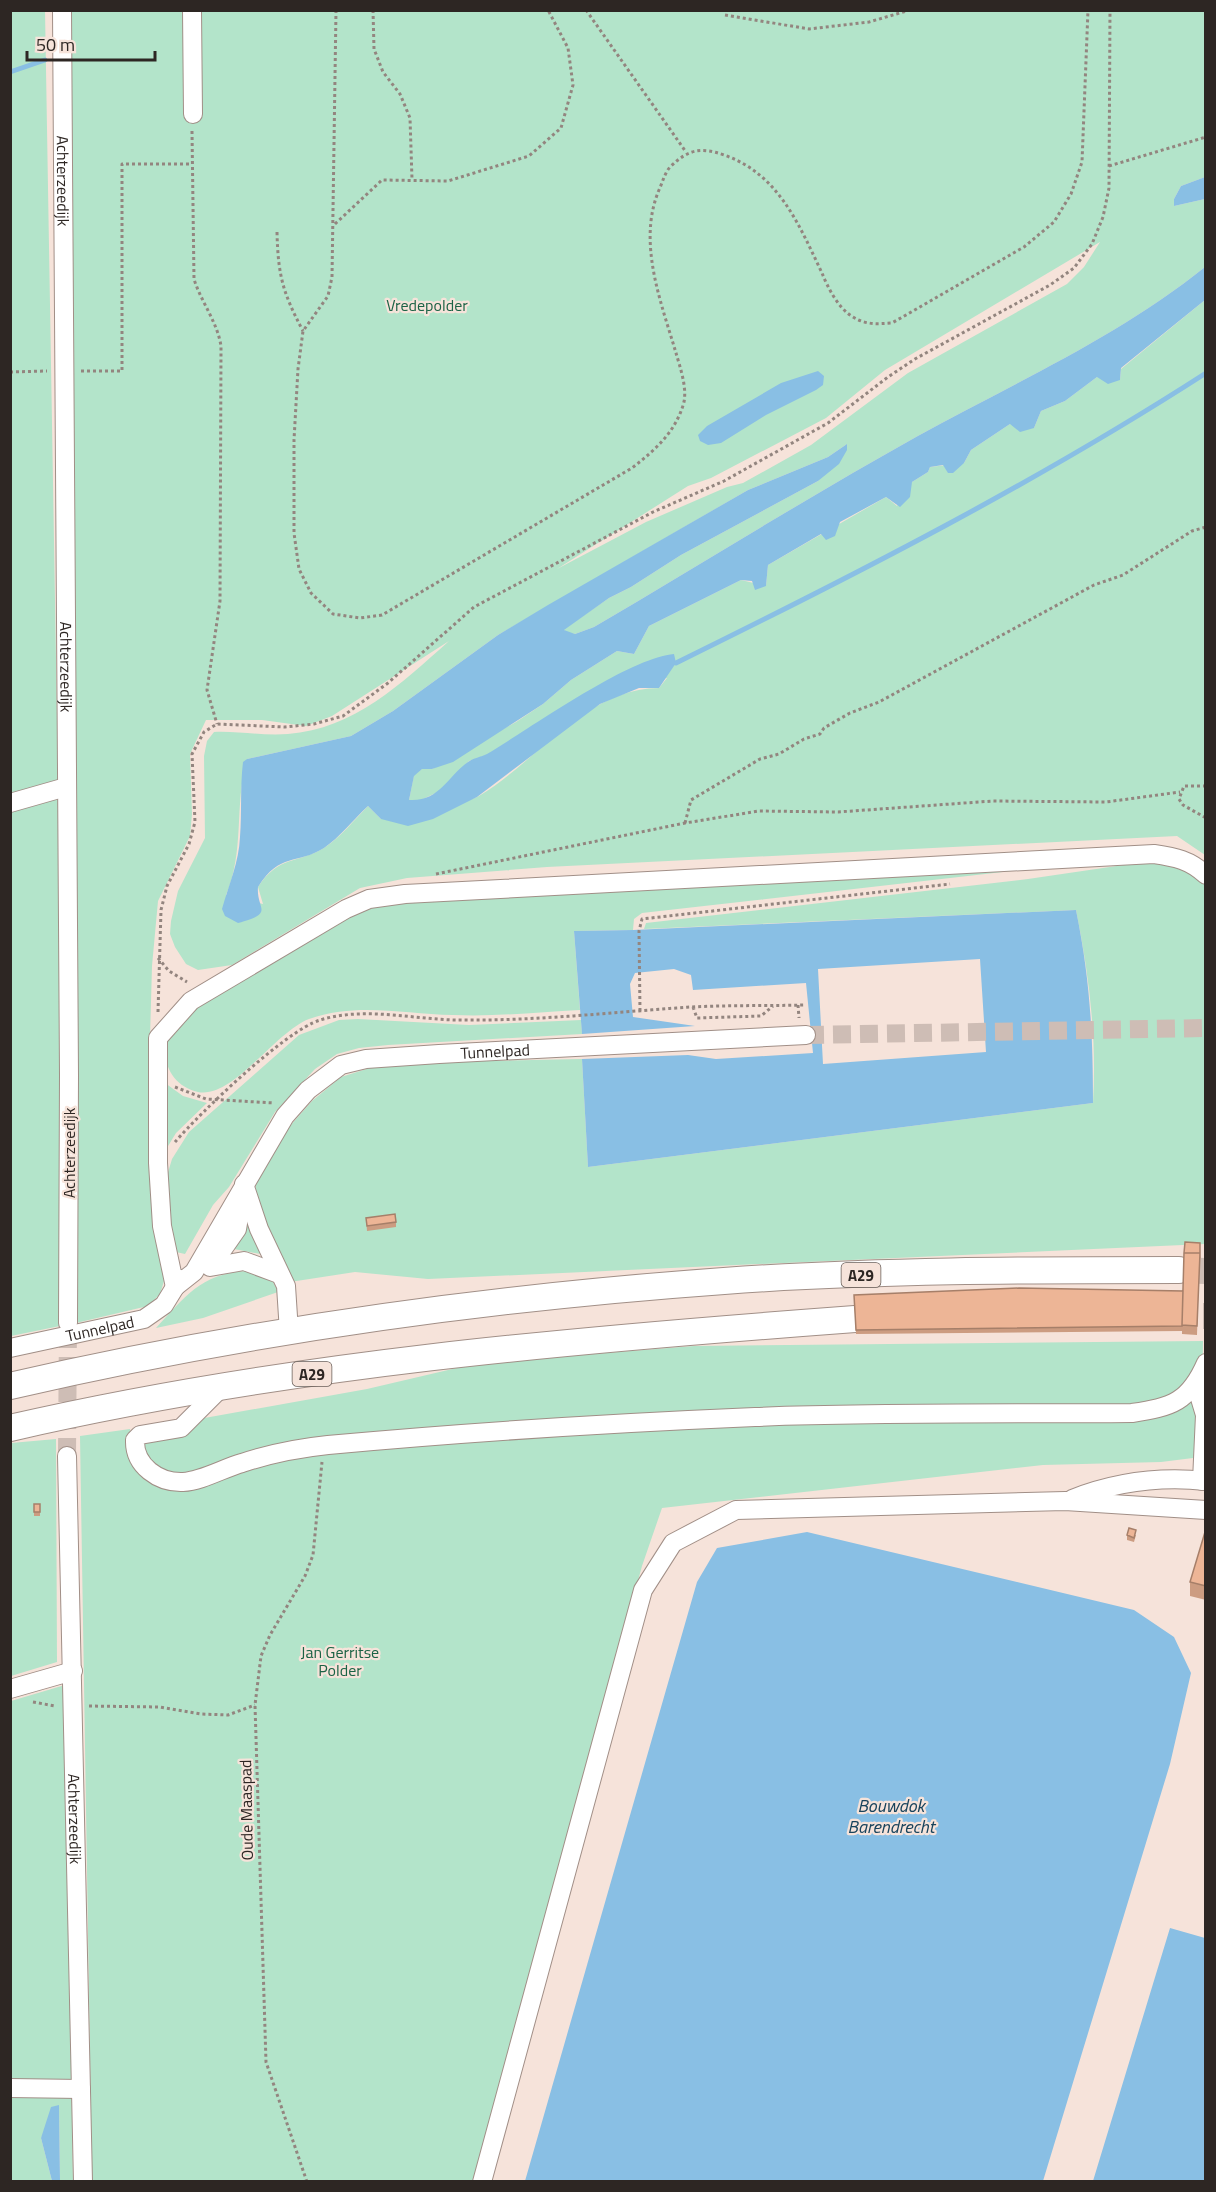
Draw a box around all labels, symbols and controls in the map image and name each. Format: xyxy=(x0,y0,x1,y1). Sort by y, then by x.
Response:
scale bar xyxy=(27,24,154,62)
text: 50 m xyxy=(36,31,75,58)
street label: Achterzeedijk xyxy=(51,135,75,227)
park label: Vredepolder xyxy=(386,293,468,317)
street label: Achterzeedijk xyxy=(54,621,79,713)
street label: Tunnelpad xyxy=(460,1037,530,1065)
street label: Achterzeedijk xyxy=(57,1107,81,1198)
road number: A29 xyxy=(842,1263,880,1287)
street label: Tunnelpad xyxy=(63,1309,136,1348)
road number: A29 xyxy=(292,1362,332,1386)
park label: Jan Gerritse Polder xyxy=(301,1640,379,1682)
street label: Oude Maaspad xyxy=(233,1759,259,1861)
street label: Achterzeedijk xyxy=(62,1773,88,1865)
water label: Bouwdok Barendrecht xyxy=(848,1792,937,1840)

